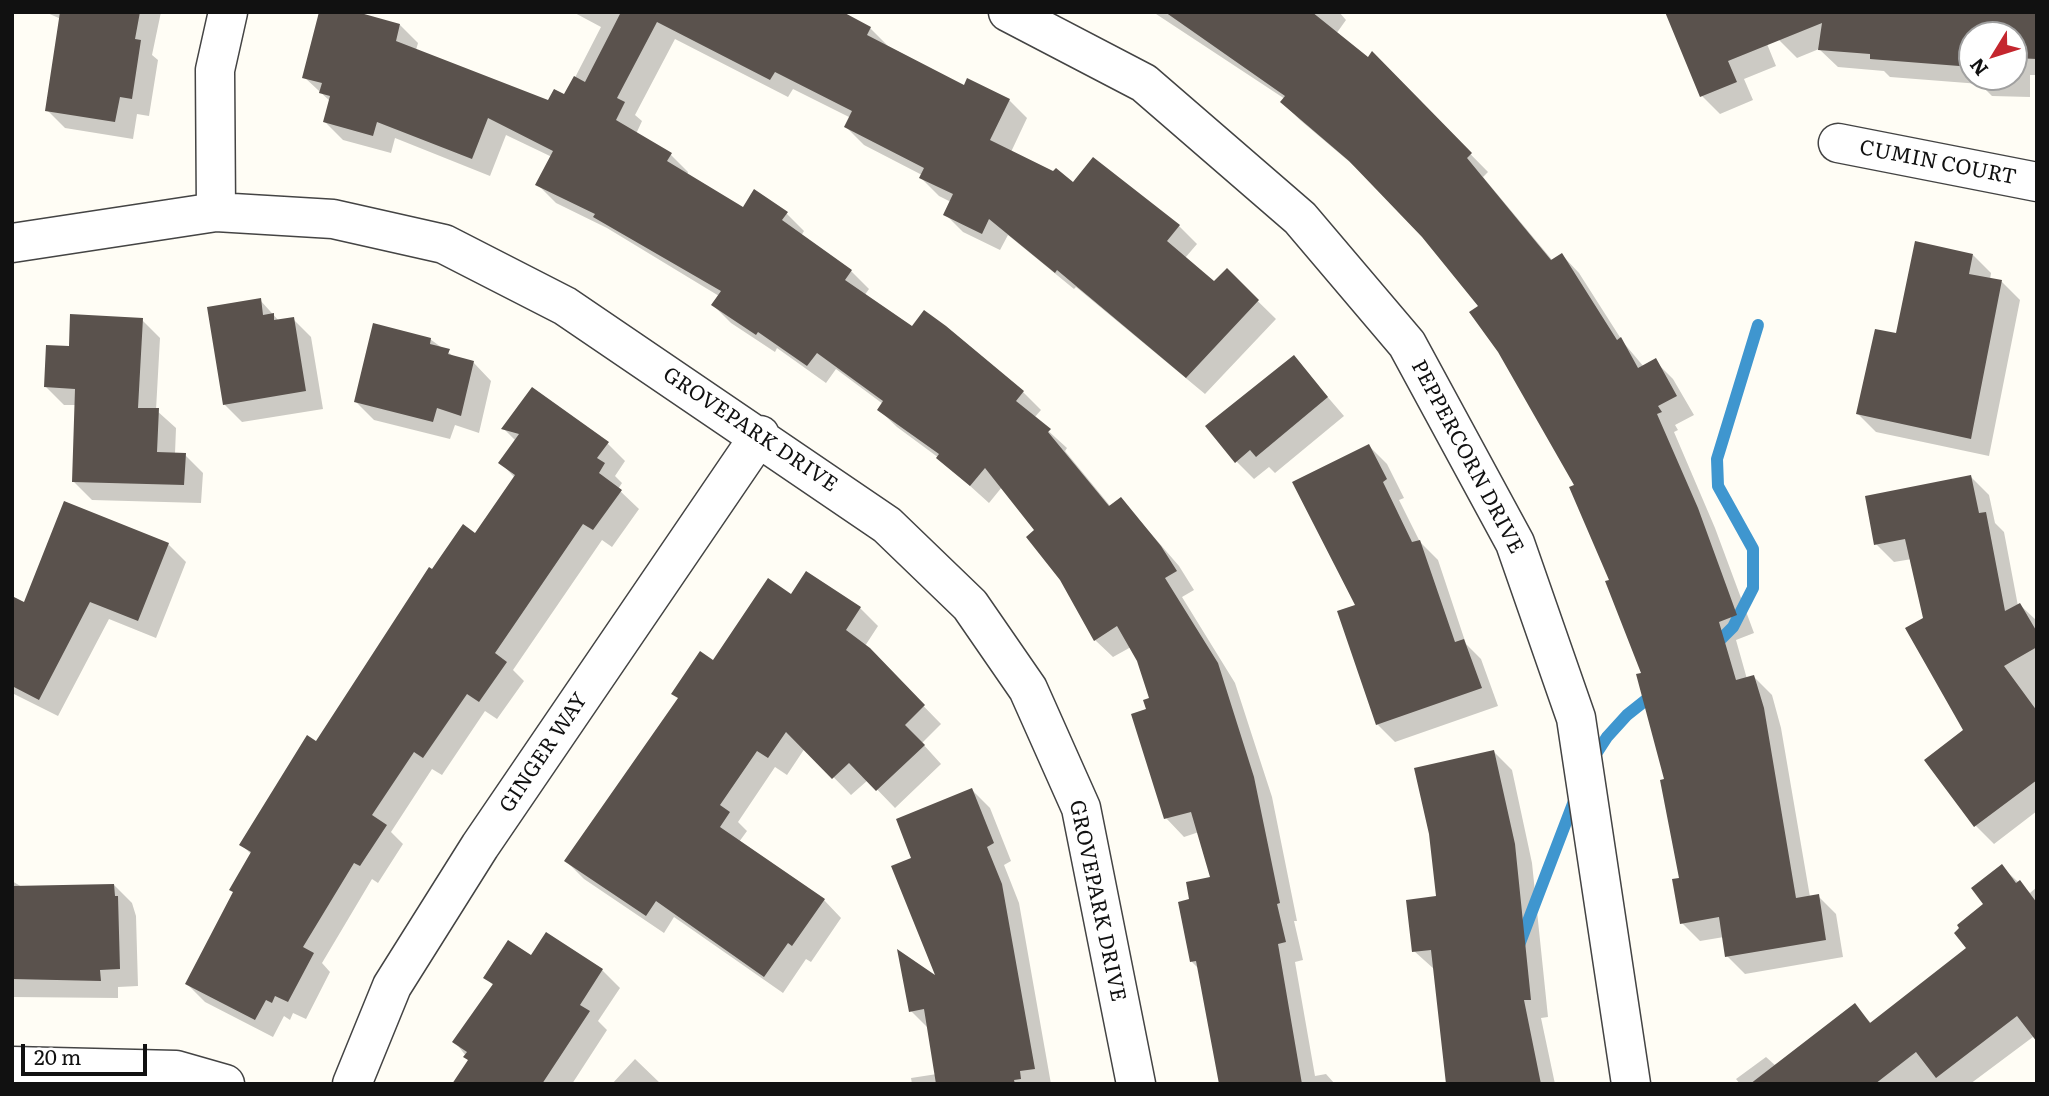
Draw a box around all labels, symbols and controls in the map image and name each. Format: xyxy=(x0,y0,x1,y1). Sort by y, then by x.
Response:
north arrow xyxy=(1958,21,2028,91)
text: N xyxy=(1962,53,1994,83)
street label: CUMIN COURT xyxy=(1857,135,2019,191)
street label: PEPPERCORN DRIVE xyxy=(1405,356,1529,558)
street label: GROVEPARK DRIVE xyxy=(658,362,842,498)
street label: GINGER WAY xyxy=(495,688,593,818)
street label: GROVEPARK DRIVE xyxy=(1063,798,1131,1004)
scale bar xyxy=(24,1030,150,1074)
text: 20 m xyxy=(34,1040,81,1071)

